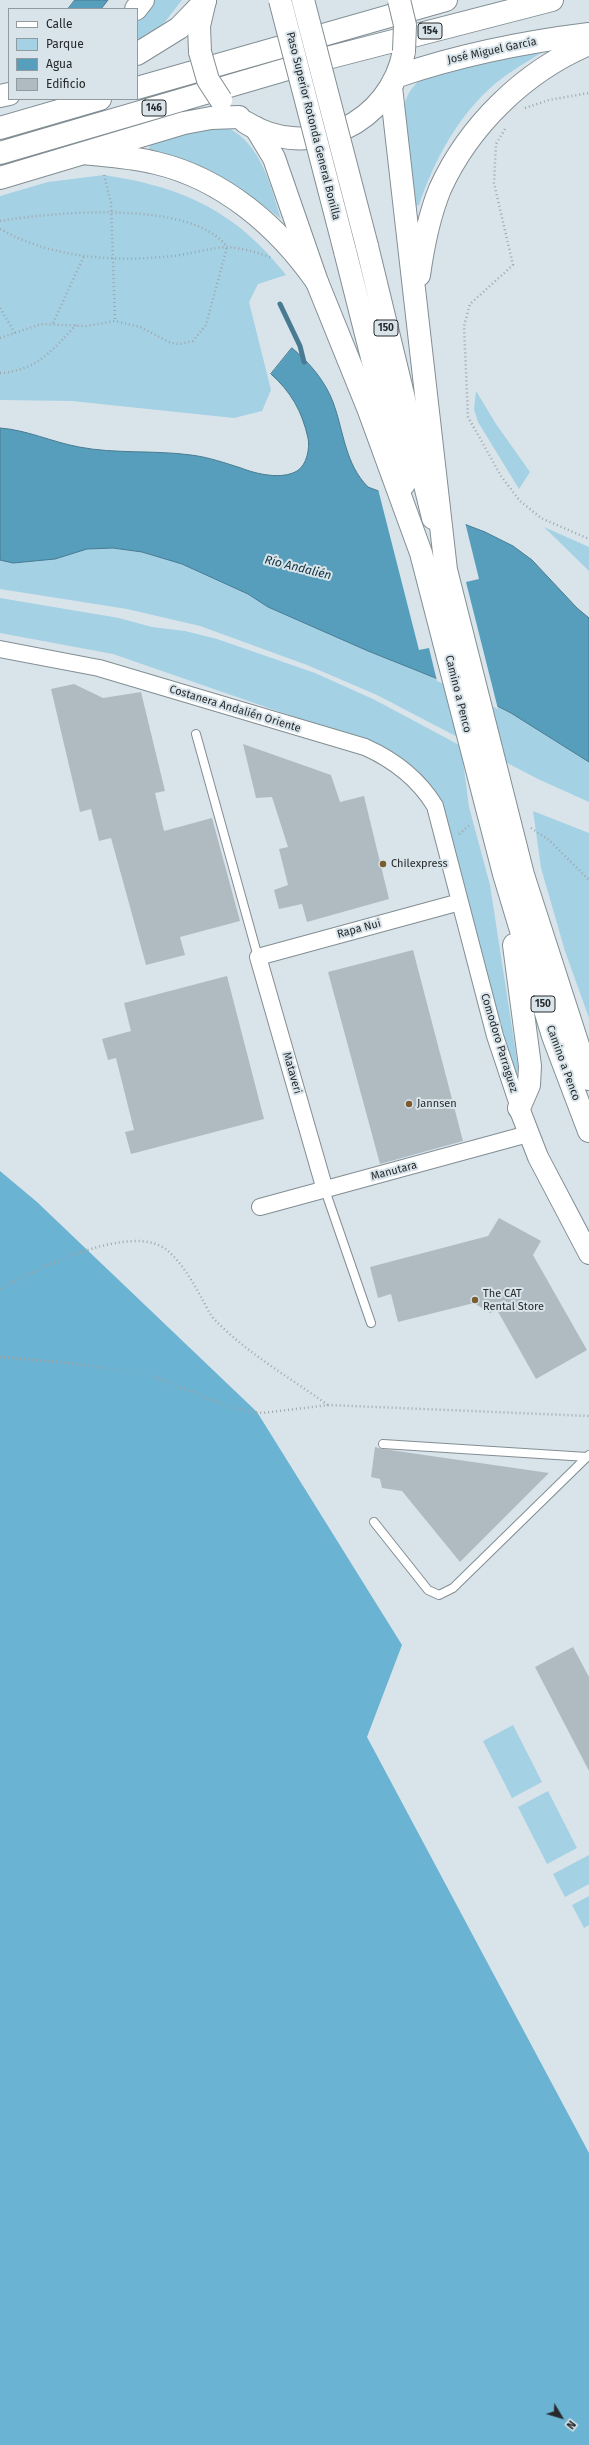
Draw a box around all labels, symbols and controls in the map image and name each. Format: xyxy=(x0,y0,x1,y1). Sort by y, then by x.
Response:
legend xyxy=(8,8,138,100)
text: Calle xyxy=(46,17,73,31)
road number: 154 xyxy=(418,23,442,39)
street label: Paso Superior Rotonda General Bonilla xyxy=(283,31,343,221)
street label: José Miguel García xyxy=(446,35,538,67)
text: Parque xyxy=(46,37,84,51)
text: Agua xyxy=(46,57,73,71)
text: Edificio xyxy=(46,77,86,91)
road number: 146 xyxy=(142,100,166,116)
road number: 150 xyxy=(374,320,398,336)
water label: Río Andalién xyxy=(263,553,333,583)
street label: Camino a Penco xyxy=(442,654,474,734)
street label: Costanera Andalién Oriente xyxy=(168,683,302,735)
place label: Chilexpress xyxy=(391,857,448,871)
marker: Chilexpress xyxy=(378,859,388,869)
street label: Rapa Nui xyxy=(336,917,382,941)
street label: Comodoro Parraguez xyxy=(478,992,520,1094)
road number: 150 xyxy=(531,996,555,1012)
street label: Camino a Penco xyxy=(543,1024,583,1102)
street label: Mataveri xyxy=(280,1051,304,1095)
place label: Jannsen xyxy=(417,1097,457,1111)
marker: Jannsen xyxy=(404,1099,414,1109)
street label: Manutara xyxy=(370,1159,418,1183)
place label: The CAT Rental Store xyxy=(483,1287,544,1313)
marker: The CAT Rental Store xyxy=(470,1295,480,1305)
north arrow xyxy=(541,2397,581,2437)
text: N xyxy=(563,2418,578,2432)

